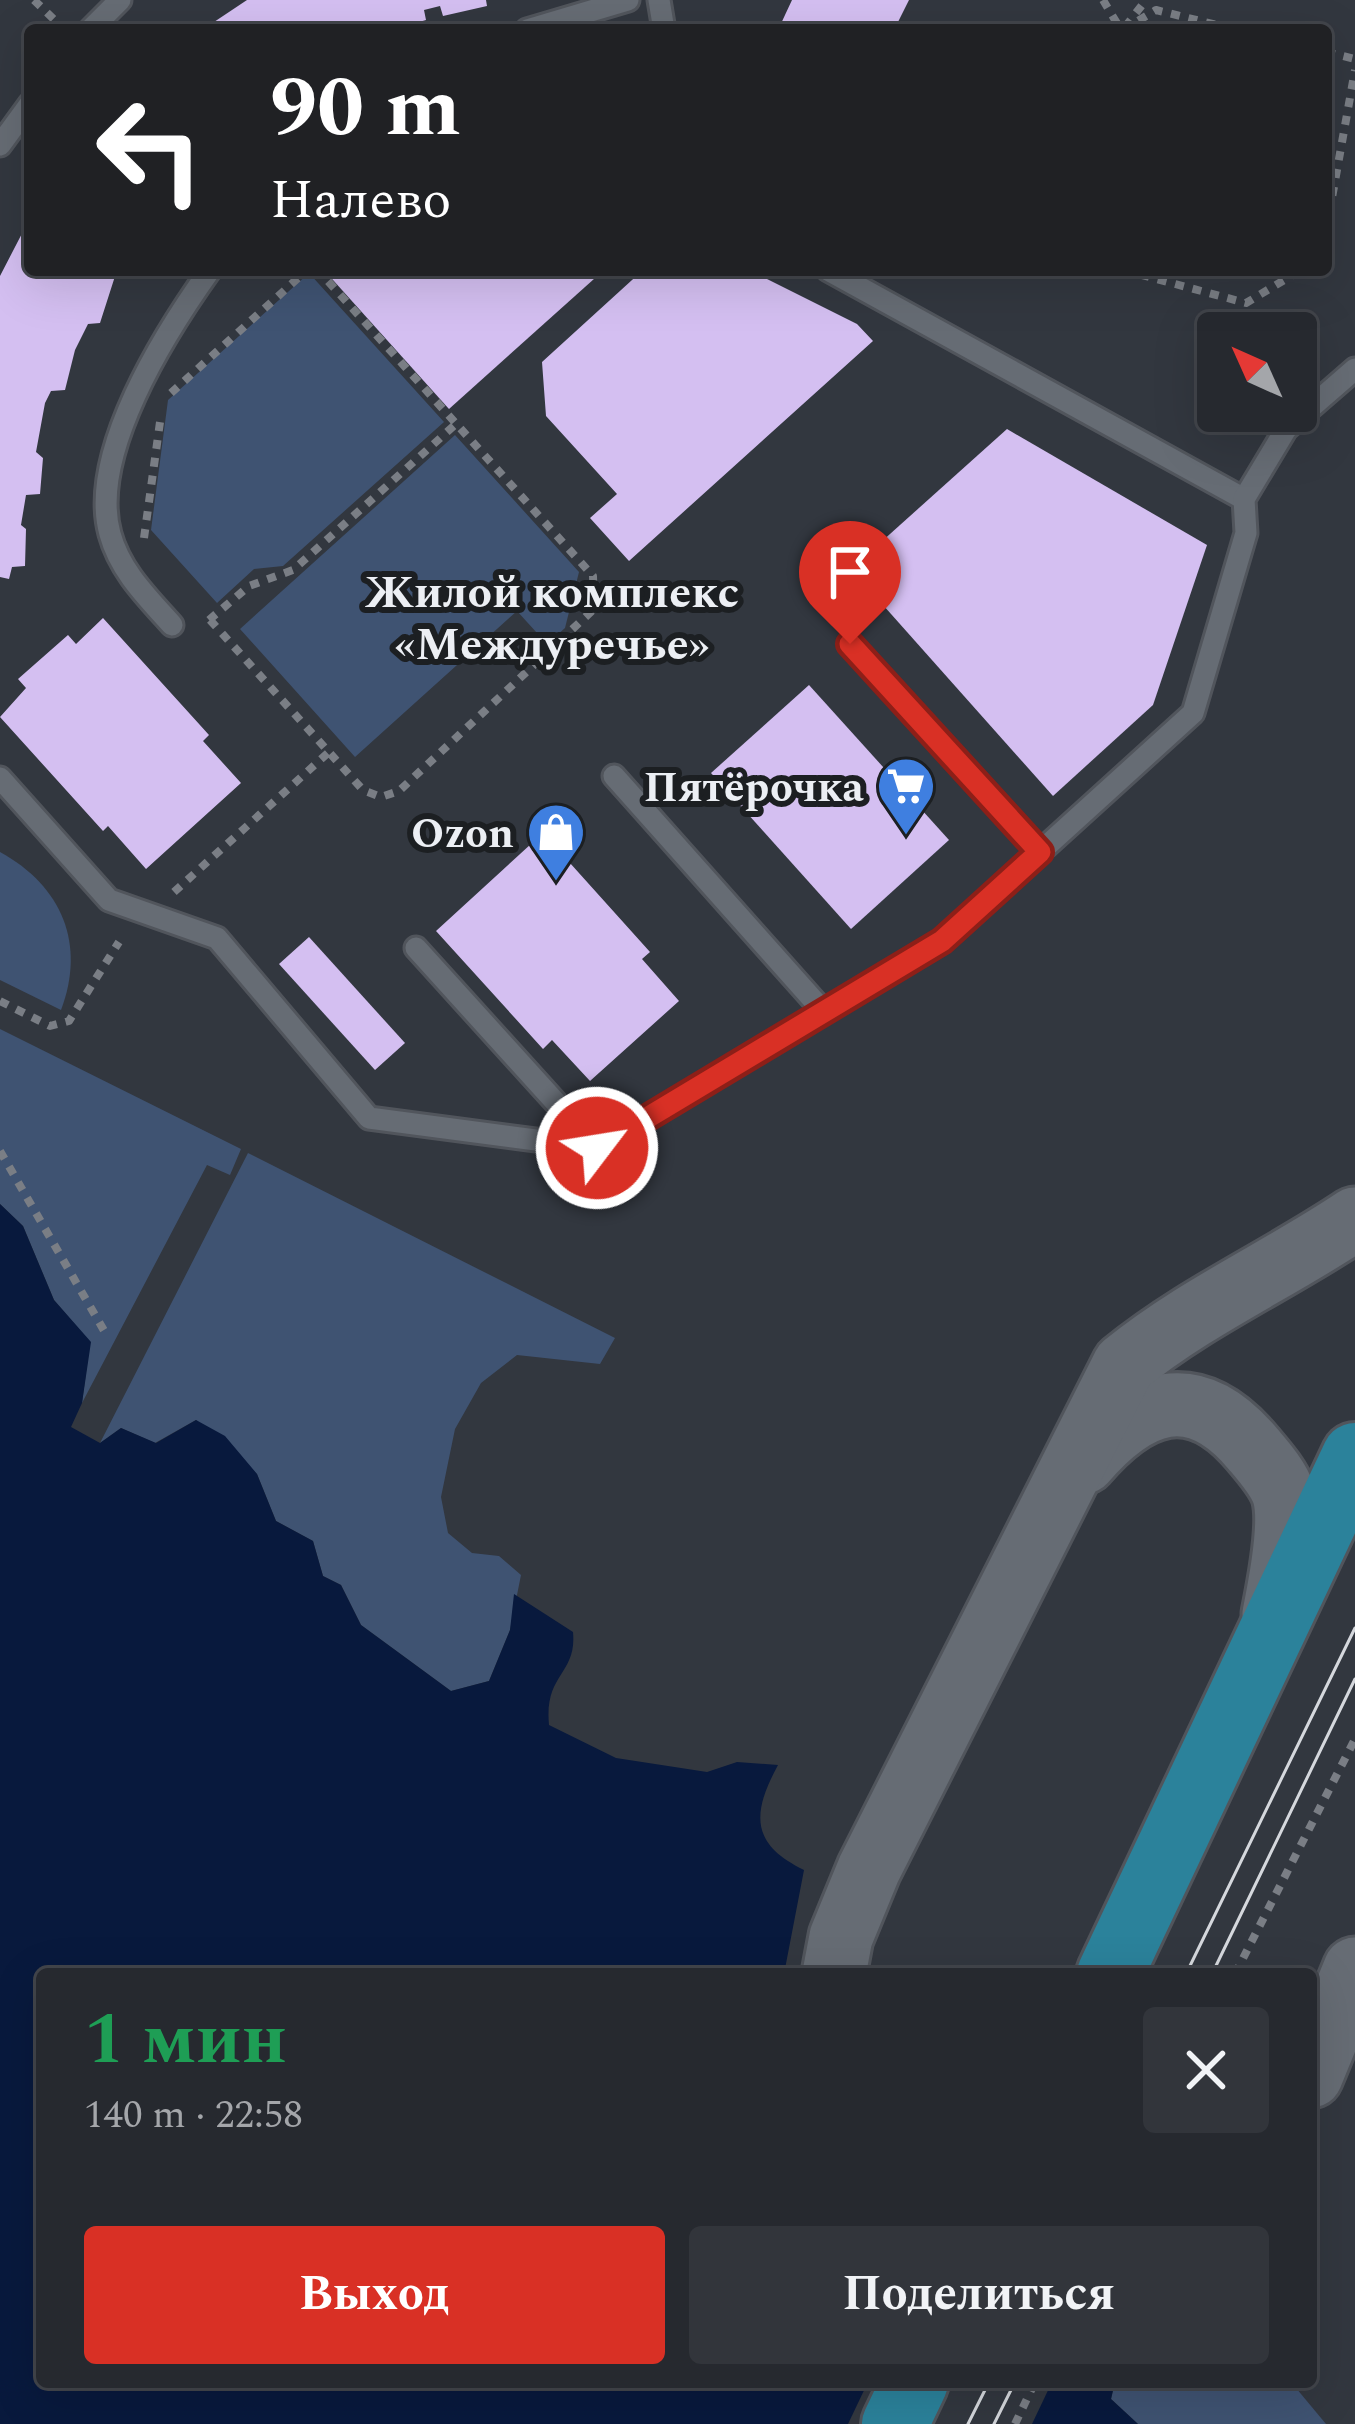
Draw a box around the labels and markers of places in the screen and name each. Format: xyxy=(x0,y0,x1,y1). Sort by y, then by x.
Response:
pin xyxy=(799,521,901,644)
supermarket icon: Пятёрочка xyxy=(875,755,937,837)
place label: Пятёрочка xyxy=(644,757,864,820)
shop icon: Ozon xyxy=(525,801,587,883)
place label: Ozon xyxy=(411,803,514,866)

